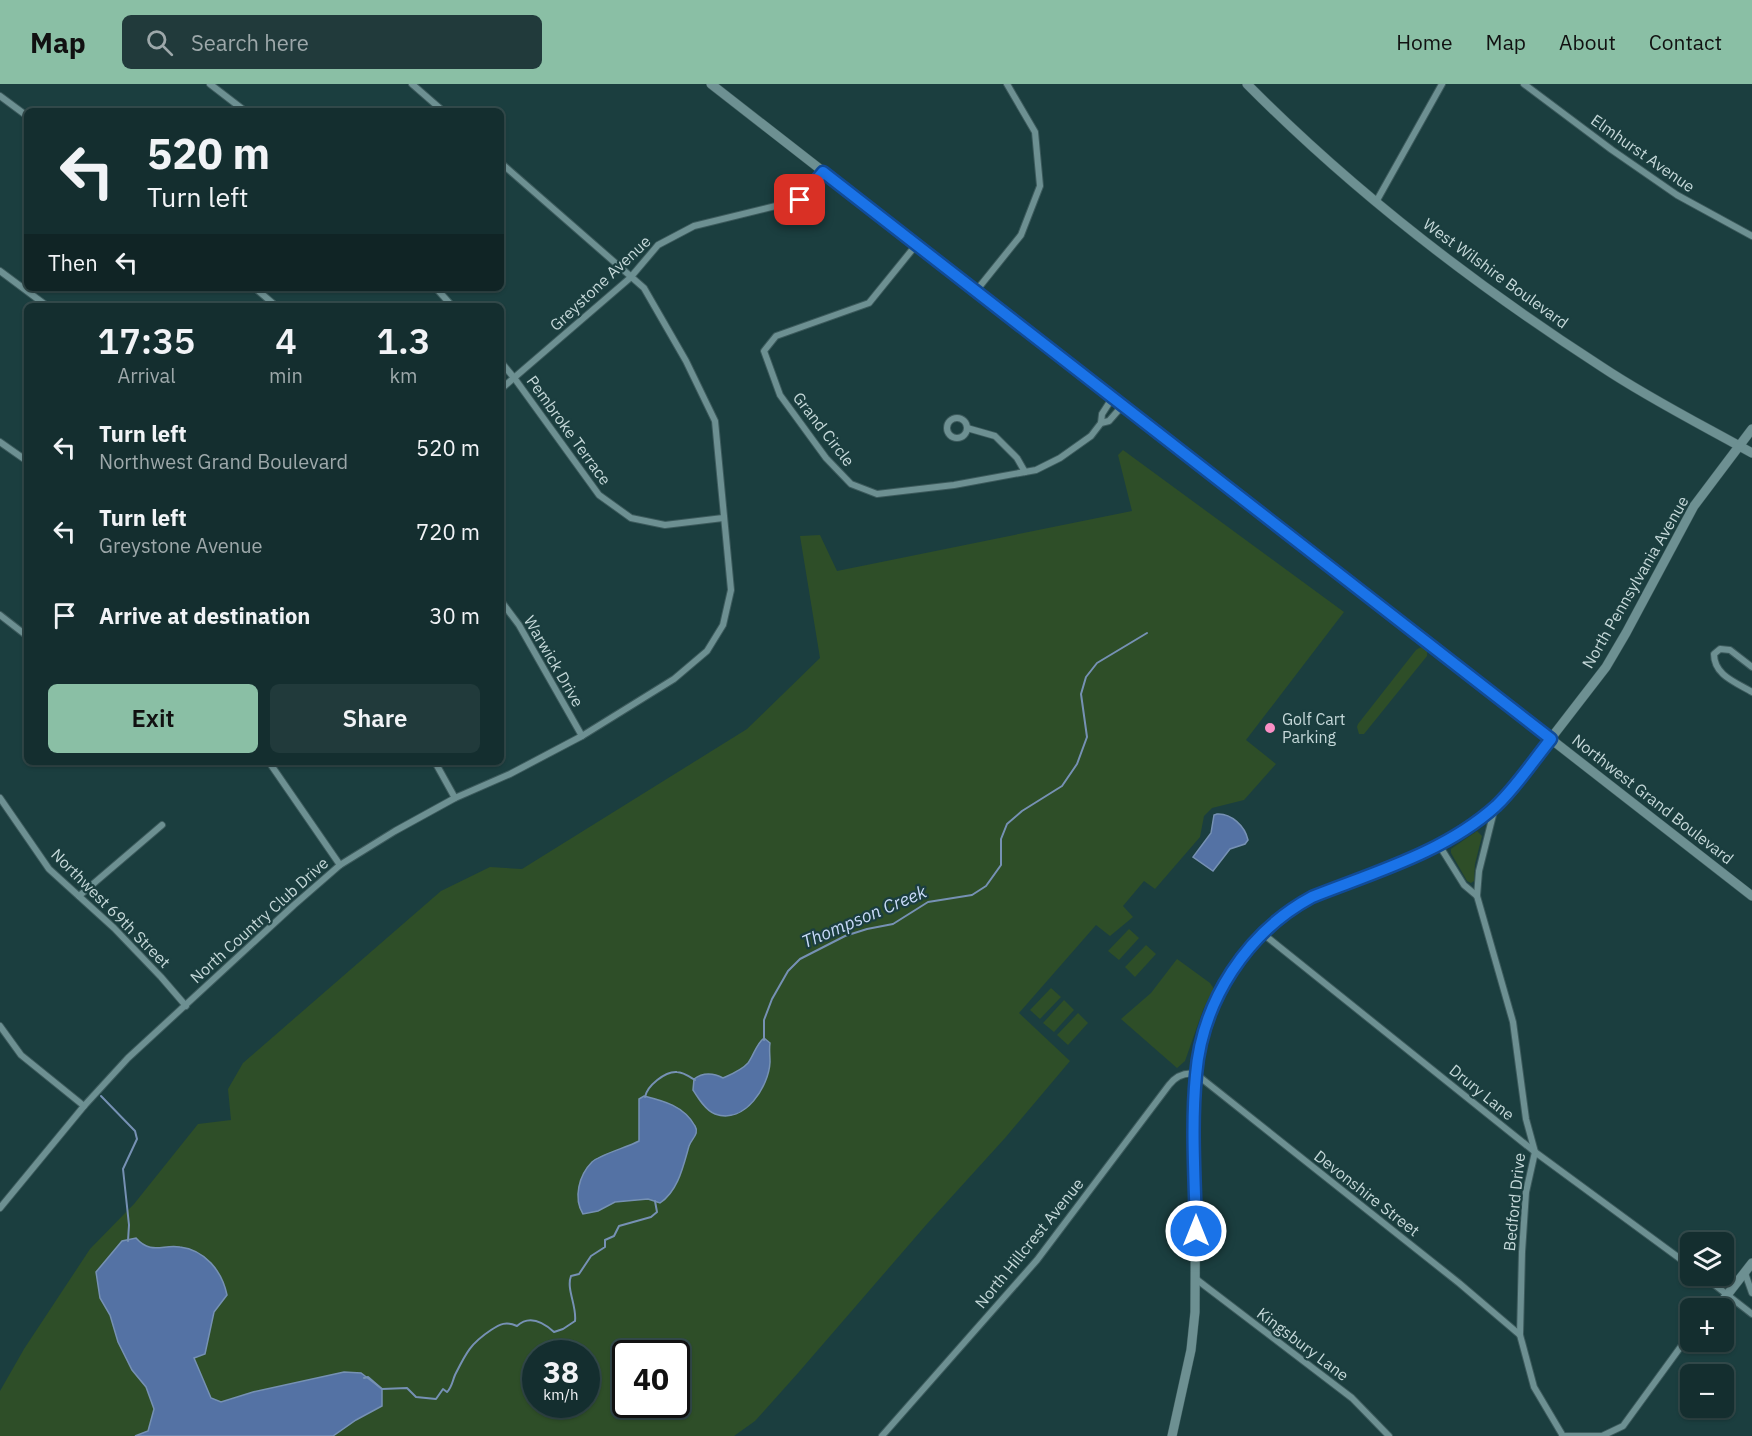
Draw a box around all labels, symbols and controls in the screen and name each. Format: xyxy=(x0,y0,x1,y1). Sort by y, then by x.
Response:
search box xyxy=(122,15,542,69)
text: Map xyxy=(30,24,86,61)
icon: search xyxy=(143,26,176,59)
text: Search here xyxy=(191,28,309,57)
text: Home xyxy=(1396,28,1453,56)
text: Map xyxy=(1486,28,1526,56)
text: About xyxy=(1559,28,1616,56)
text: Contact xyxy=(1649,28,1722,56)
street label: Elmhurst Avenue xyxy=(1587,110,1699,196)
text: 520 m xyxy=(147,126,270,181)
icon: left xyxy=(48,132,126,210)
pin xyxy=(774,174,825,225)
text: Turn left xyxy=(147,179,248,214)
icon: arrive xyxy=(783,183,816,216)
street label: West Wilshire Boulevard xyxy=(1420,214,1572,332)
street label: Greystone Avenue xyxy=(545,231,655,335)
icon: left xyxy=(110,246,143,279)
text: Then xyxy=(48,248,98,277)
text: 17:35 xyxy=(98,317,195,364)
text: 4 xyxy=(275,317,297,364)
text: 1.3 xyxy=(376,317,430,364)
text: Arrival xyxy=(117,362,176,389)
text: min xyxy=(269,362,303,389)
text: km xyxy=(389,362,417,389)
street label: Pembroke Terrace xyxy=(522,371,616,489)
street label: Grand Circle xyxy=(789,388,859,470)
text: Turn left xyxy=(99,419,187,448)
icon: left xyxy=(48,431,81,464)
text: 520 m xyxy=(416,433,480,462)
text: Northwest Grand Boulevard xyxy=(99,448,348,475)
street label: North Pennsylvania Avenue xyxy=(1577,492,1693,672)
text: Turn left xyxy=(99,503,187,532)
icon: left xyxy=(48,515,81,548)
text: 720 m xyxy=(416,517,480,546)
text: Greystone Avenue xyxy=(99,532,263,559)
icon: arrive xyxy=(48,599,81,632)
text: Arrive at destination xyxy=(99,601,310,630)
text: 30 m xyxy=(429,601,480,630)
street label: Warwick Drive xyxy=(520,612,588,710)
button: Exit xyxy=(48,684,258,753)
button: Share xyxy=(270,684,480,753)
place label: Golf Cart Parking xyxy=(1282,709,1345,747)
marker: Golf Cart Parking xyxy=(1263,721,1277,735)
street label: Northwest Grand Boulevard xyxy=(1568,730,1738,868)
street label: Northwest 69th Street xyxy=(47,844,175,972)
street label: North Country Club Drive xyxy=(186,853,332,987)
water label: Thompson Creek xyxy=(798,880,930,953)
street label: Drury Lane xyxy=(1445,1060,1519,1124)
street label: Devonshire Street xyxy=(1310,1146,1424,1240)
street label: Bedford Drive xyxy=(1499,1152,1529,1252)
street label: North Hillcrest Avenue xyxy=(970,1174,1088,1312)
position arrow xyxy=(1164,1199,1228,1263)
map controls xyxy=(1680,1232,1734,1418)
button: layers xyxy=(1680,1232,1734,1286)
button: + xyxy=(1680,1298,1734,1352)
street label: Kingsbury Lane xyxy=(1253,1303,1353,1385)
speed limit sign: 40 xyxy=(612,1340,690,1418)
text: 38 xyxy=(543,1352,579,1391)
button: − xyxy=(1680,1364,1734,1418)
text: km/h xyxy=(543,1385,579,1404)

